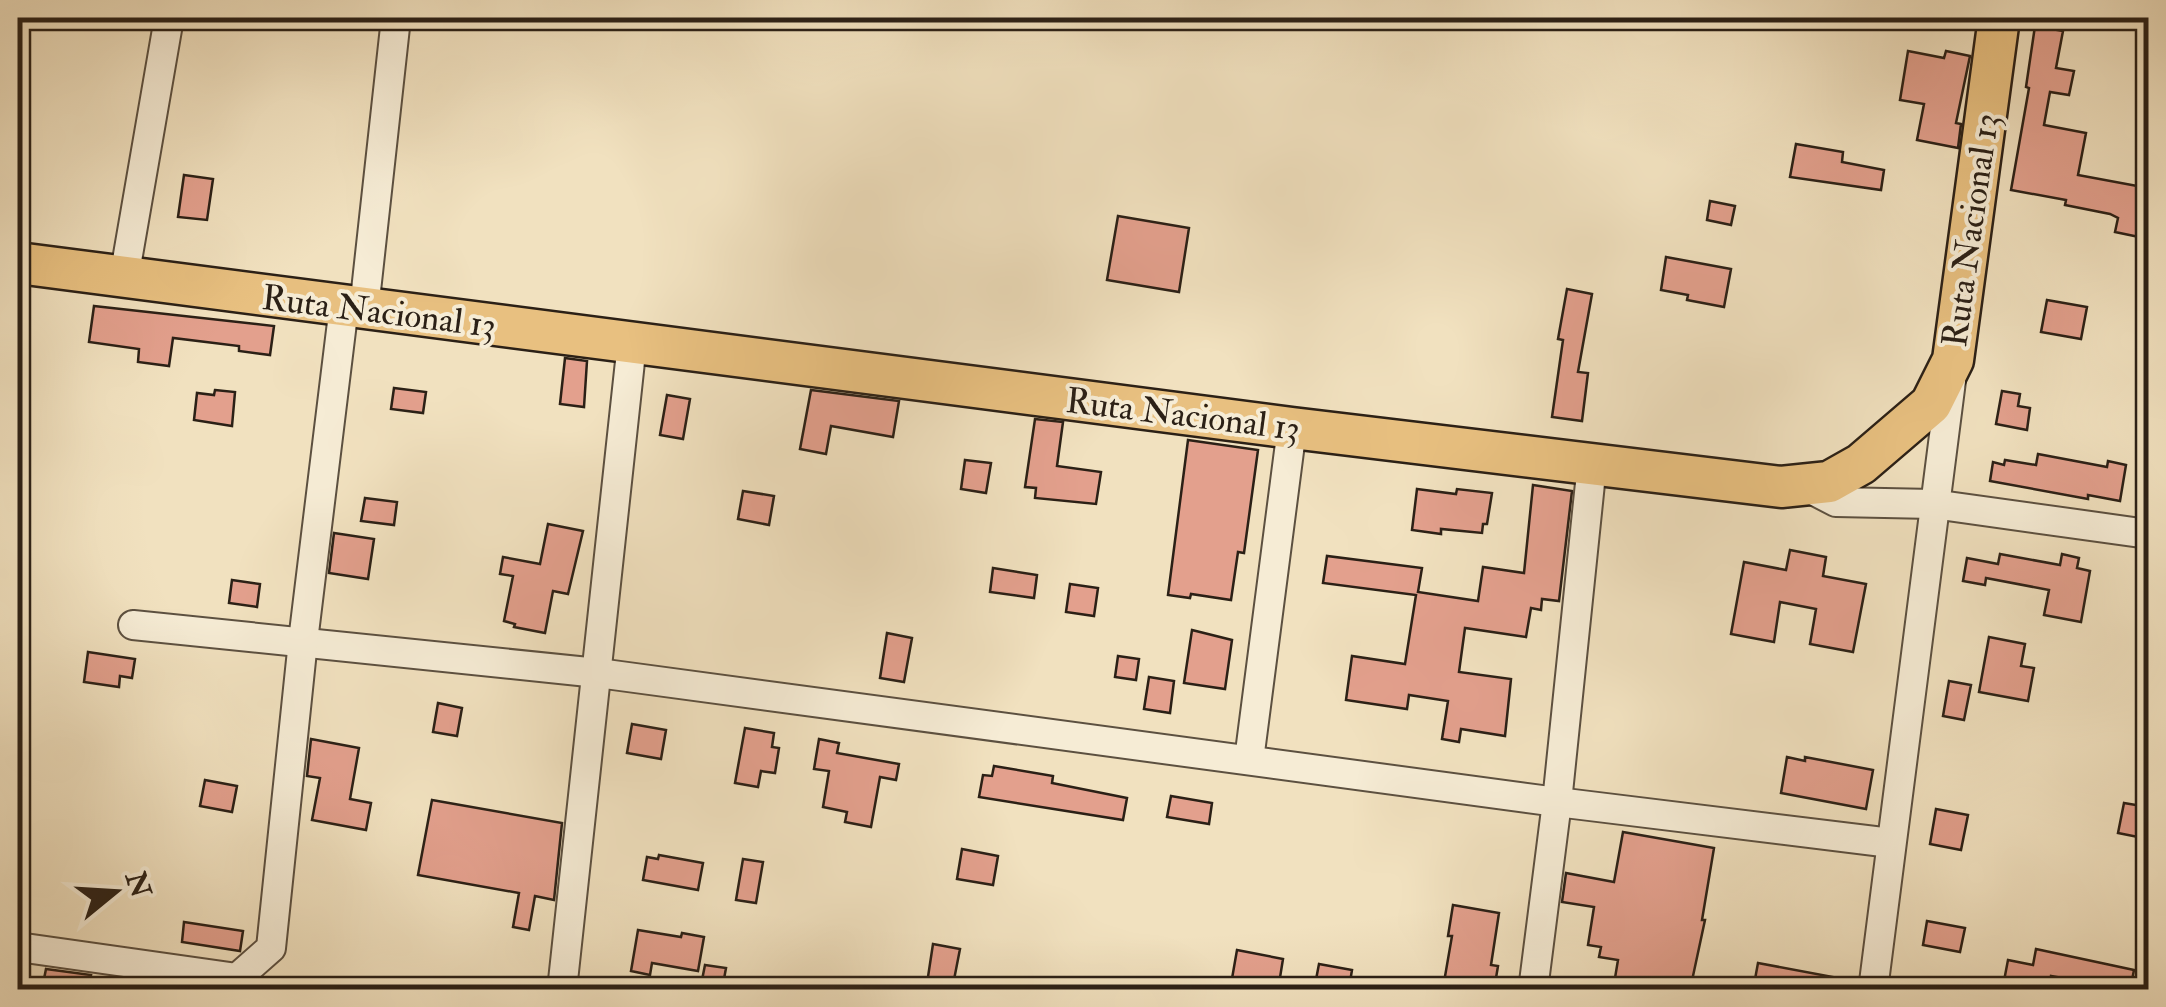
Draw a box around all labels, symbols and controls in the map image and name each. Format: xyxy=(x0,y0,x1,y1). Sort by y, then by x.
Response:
street label: Ruta Nacional 13 xyxy=(1933,110,2009,350)
street label: Ruta Nacional 13 xyxy=(259,276,498,348)
street label: Ruta Nacional 13 xyxy=(1063,379,1302,451)
north arrow xyxy=(65,842,165,942)
text: N xyxy=(117,866,158,903)

